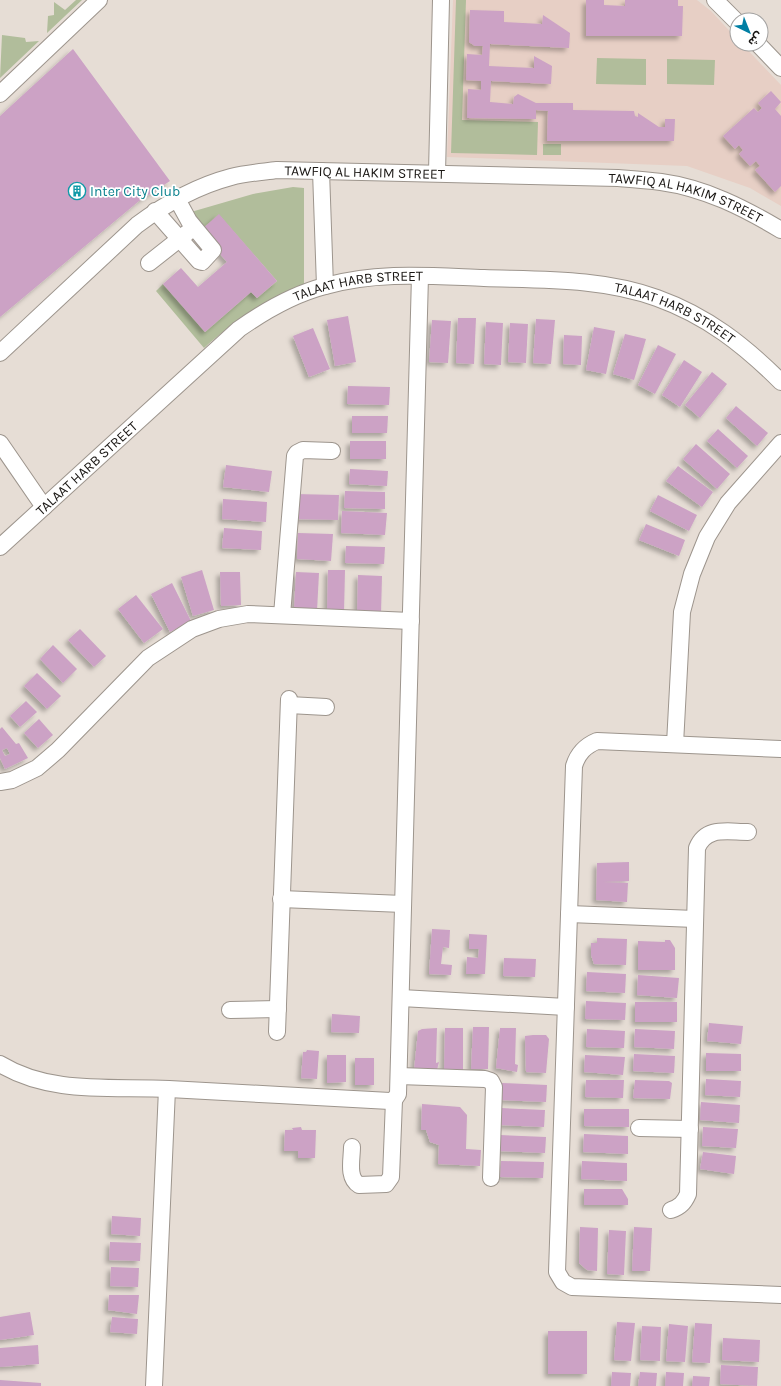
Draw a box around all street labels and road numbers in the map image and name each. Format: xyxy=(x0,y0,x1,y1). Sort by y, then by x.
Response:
street label: TAWFIQ AL HAKIM STREET xyxy=(285,162,445,183)
street label: TAWFIQ AL HAKIM STREET xyxy=(608,170,765,227)
street label: TALAAT HARB STREET xyxy=(291,268,423,305)
street label: TALAAT HARB STREET xyxy=(613,279,739,347)
street label: TALAAT HARB STREET xyxy=(32,418,141,519)

